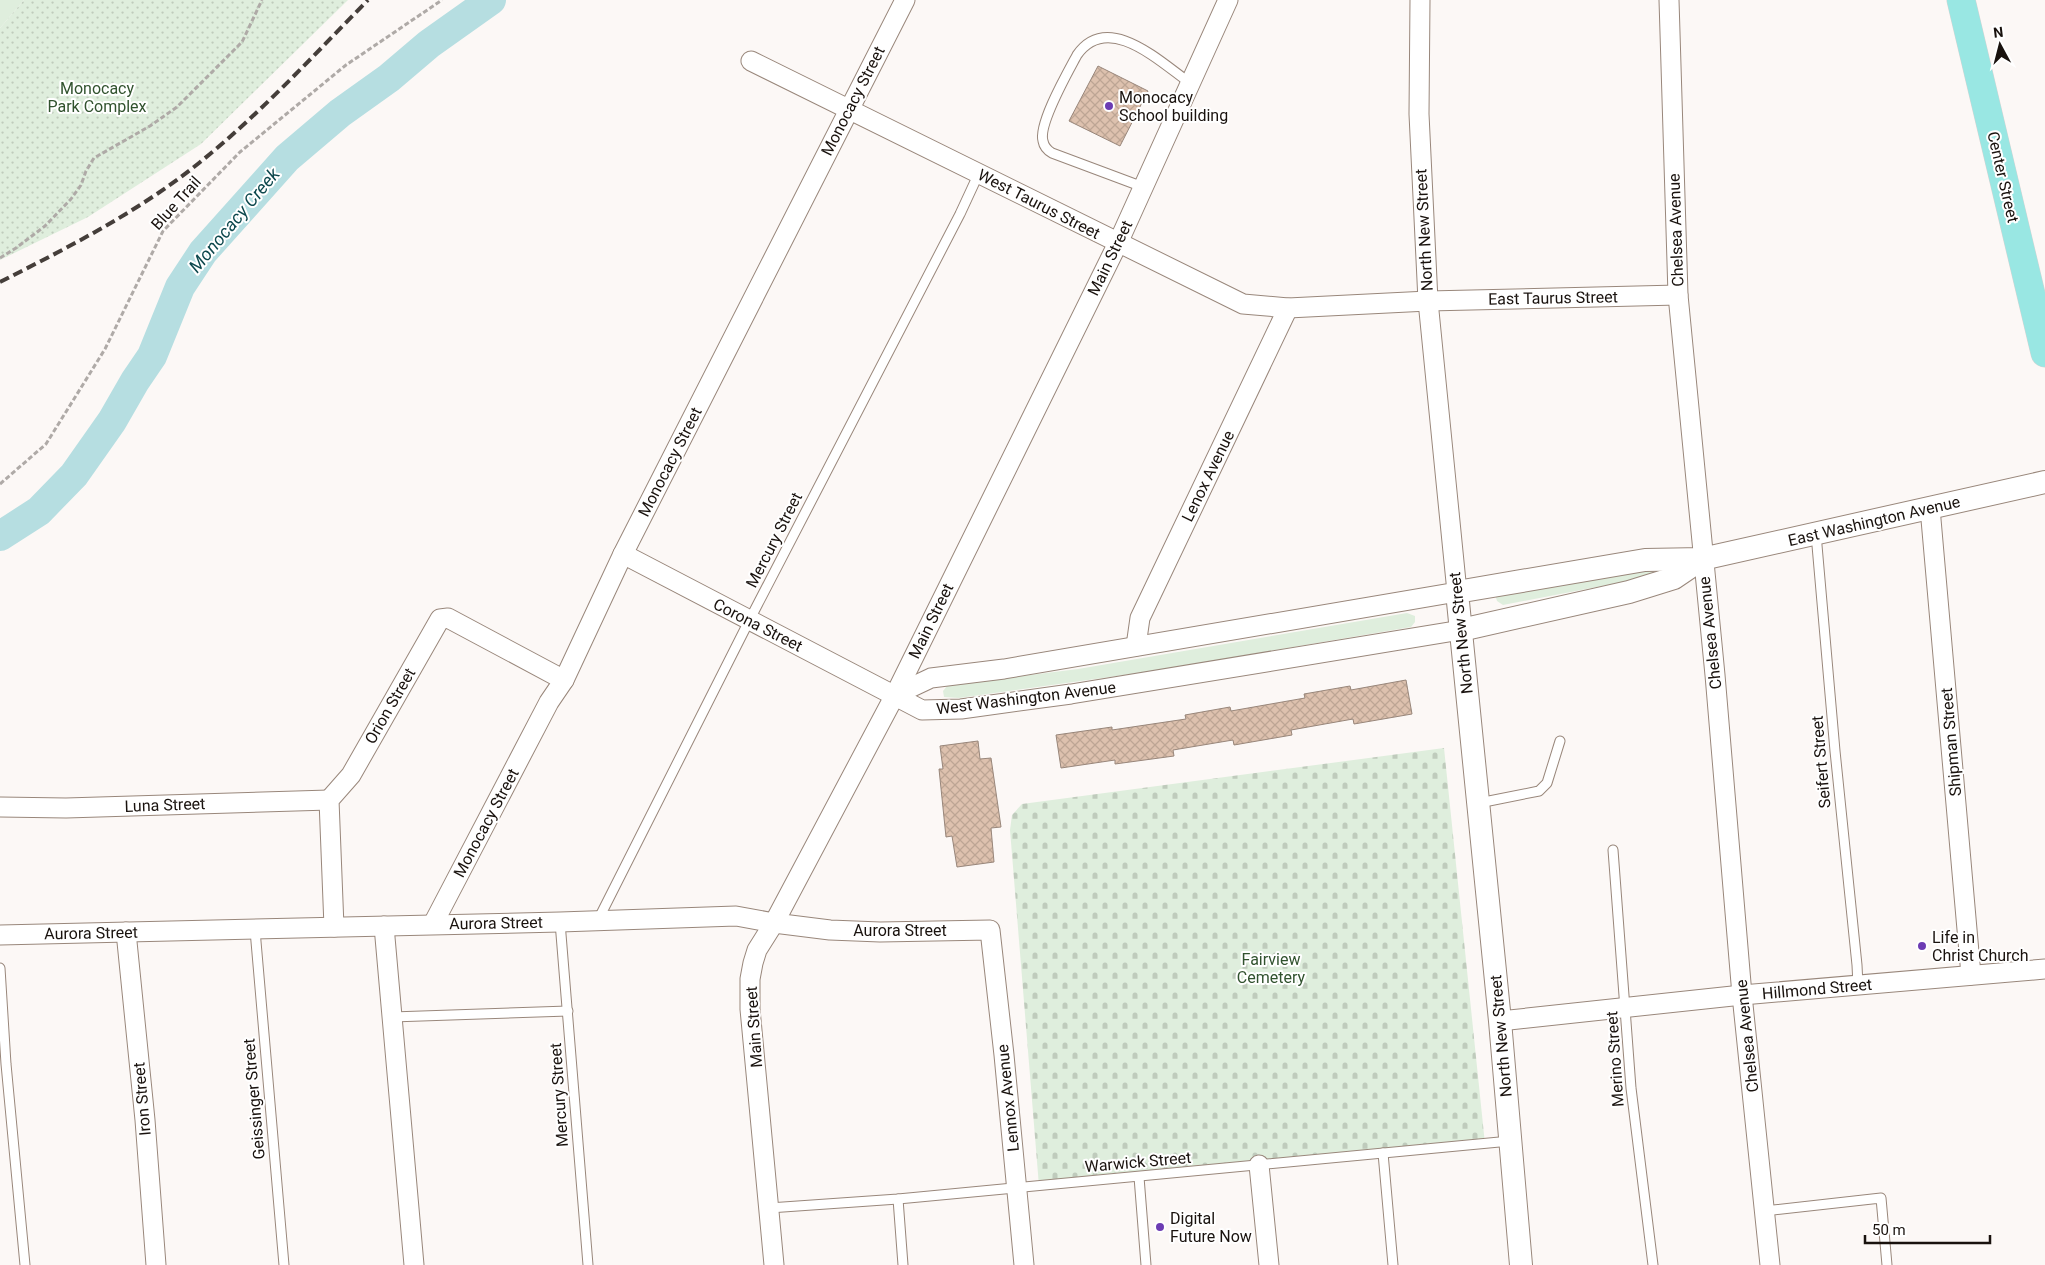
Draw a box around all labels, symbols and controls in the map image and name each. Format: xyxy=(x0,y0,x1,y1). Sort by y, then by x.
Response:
north arrow xyxy=(1975,20,2025,70)
text: N xyxy=(1993,24,2004,41)
street label: Monocacy Street xyxy=(817,43,889,159)
park label: Monocacy Park Complex xyxy=(47,79,147,116)
place label: Monocacy School building xyxy=(1119,88,1228,125)
marker: Monocacy School building xyxy=(1103,100,1115,112)
street label: Center Street xyxy=(1983,130,2023,224)
water label: Monocacy Creek xyxy=(184,163,284,276)
street label: West Taurus Street xyxy=(975,165,1103,243)
street label: North New Street xyxy=(1411,168,1437,292)
street label: Blue Trail xyxy=(147,172,205,234)
street label: Chelsea Avenue xyxy=(1665,173,1687,287)
street label: Main Street xyxy=(1084,217,1136,299)
street label: East Taurus Street xyxy=(1488,287,1618,309)
street label: Monocacy Street xyxy=(634,404,706,520)
street label: Lenox Avenue xyxy=(1178,427,1238,525)
street label: Mercury Street xyxy=(742,489,806,591)
street label: East Washington Avenue xyxy=(1786,492,1962,550)
street label: North New Street xyxy=(1445,571,1477,695)
street label: Chelsea Avenue xyxy=(1695,576,1725,690)
street label: Main Street xyxy=(905,580,957,662)
street label: Corona Street xyxy=(710,594,806,656)
street label: Orion Street xyxy=(361,665,419,747)
street label: West Washington Avenue xyxy=(935,678,1117,718)
street label: Shipman Street xyxy=(1937,687,1965,797)
street label: Seifert Street xyxy=(1807,715,1835,809)
street label: Monocacy Street xyxy=(449,765,523,881)
street label: Luna Street xyxy=(124,794,206,816)
street label: Aurora Street xyxy=(449,913,543,933)
street label: Aurora Street xyxy=(853,921,947,940)
street label: Aurora Street xyxy=(44,923,138,943)
place label: Life in Christ Church xyxy=(1932,928,2029,965)
marker: Life in Christ Church xyxy=(1916,940,1928,952)
park label: Fairview Cemetery xyxy=(1237,950,1306,987)
street label: North New Street xyxy=(1486,974,1516,1098)
street label: Hillmond Street xyxy=(1761,975,1873,1003)
street label: Chelsea Avenue xyxy=(1732,979,1762,1093)
street label: Main Street xyxy=(742,986,766,1068)
street label: Merino Street xyxy=(1602,1011,1628,1107)
street label: Geissinger Street xyxy=(239,1038,269,1160)
street label: Mercury Street xyxy=(546,1042,572,1148)
street label: Lennox Avenue xyxy=(993,1043,1023,1153)
street label: Iron Street xyxy=(129,1061,155,1137)
street label: Warwick Street xyxy=(1084,1148,1192,1176)
place label: Digital Future Now xyxy=(1170,1209,1252,1246)
scale bar xyxy=(1865,1212,1990,1244)
marker: Digital Future Now xyxy=(1154,1221,1166,1233)
text: 50 m xyxy=(1872,1221,1906,1239)

